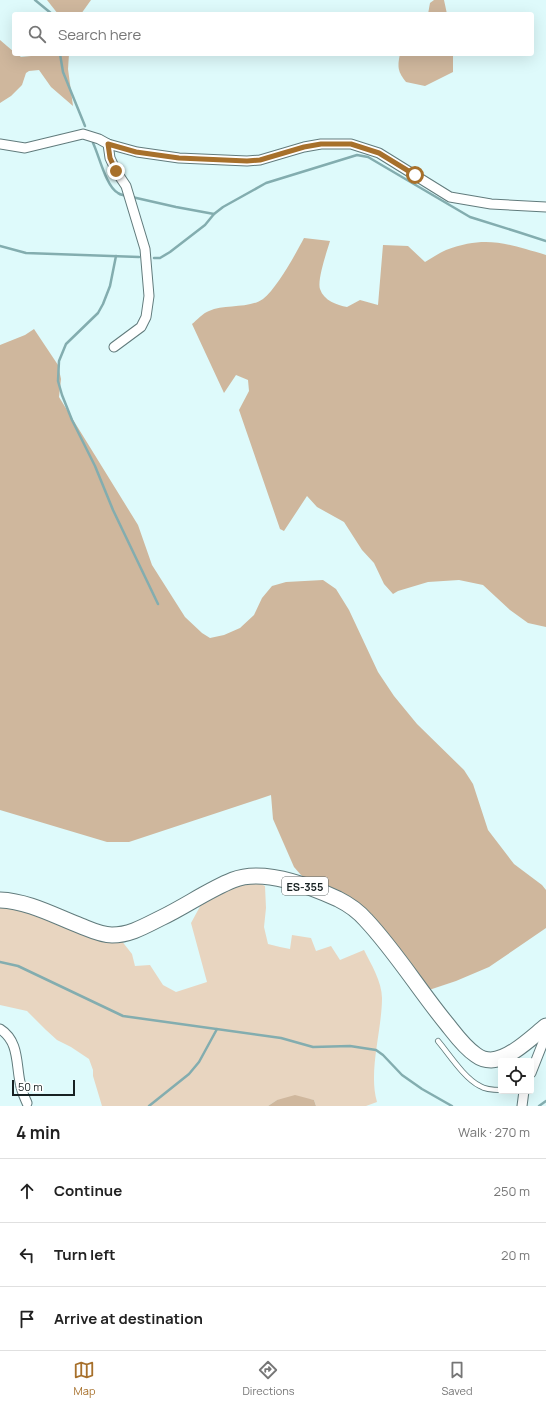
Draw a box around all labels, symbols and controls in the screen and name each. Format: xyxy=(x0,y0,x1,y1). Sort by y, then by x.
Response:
search box xyxy=(12,12,534,56)
icon: search xyxy=(26,23,48,45)
text: Search here xyxy=(58,24,141,45)
route end xyxy=(107,162,125,180)
route start xyxy=(406,166,424,184)
road number: ES-355 xyxy=(282,877,328,895)
map controls xyxy=(498,1058,534,1094)
button: locate xyxy=(498,1058,534,1094)
scale bar xyxy=(12,1078,75,1097)
text: 50 m xyxy=(18,1079,43,1094)
text: 4 min xyxy=(16,1121,60,1144)
text: Walk · 270 m xyxy=(458,1123,530,1141)
icon: ahead xyxy=(16,1180,38,1202)
text: Continue xyxy=(54,1180,122,1201)
text: 250 m xyxy=(494,1182,530,1200)
icon: left xyxy=(16,1244,38,1266)
text: Turn left xyxy=(54,1244,116,1265)
text: 20 m xyxy=(501,1246,530,1264)
icon: arrive xyxy=(16,1308,38,1330)
text: Arrive at destination xyxy=(54,1308,203,1329)
tab: Map xyxy=(73,1359,95,1398)
tab: Directions xyxy=(242,1359,295,1398)
tab: Saved xyxy=(442,1359,473,1398)

